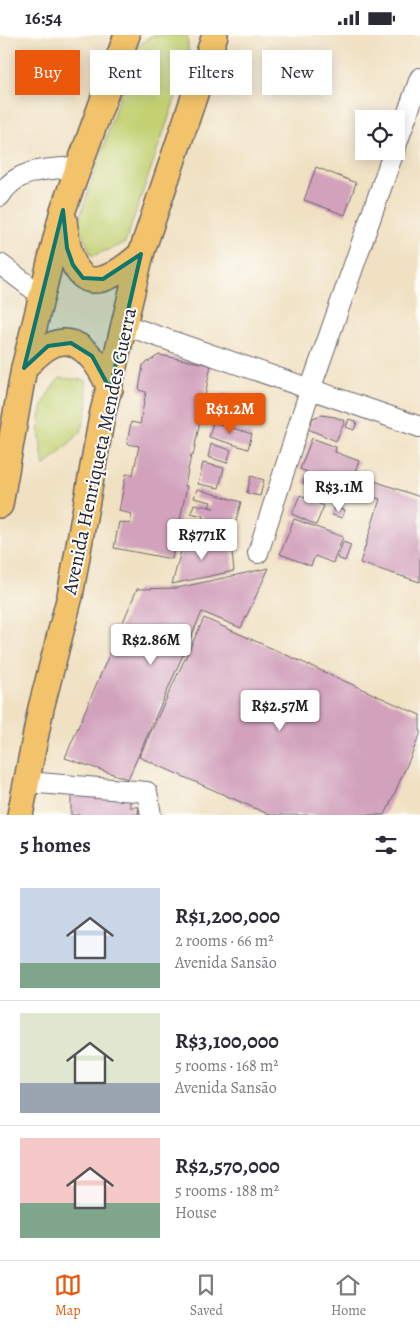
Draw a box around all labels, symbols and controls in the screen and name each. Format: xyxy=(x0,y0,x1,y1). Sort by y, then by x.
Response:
text: 16:54 xyxy=(25,5,62,31)
chip: Buy xyxy=(15,50,80,95)
chip: Rent xyxy=(90,50,160,95)
chip: Filters xyxy=(170,50,252,95)
chip: New xyxy=(262,50,332,95)
map controls xyxy=(355,110,405,160)
button: locate xyxy=(355,110,405,160)
street label: Avenida Henriqueta Mendes Guerra xyxy=(56,305,143,598)
pin: R$1.2M xyxy=(189,393,271,435)
text: R$1.2M xyxy=(205,398,255,420)
pin: R$3.1M xyxy=(298,471,380,513)
text: R$3.1M xyxy=(315,476,363,498)
pin: R$771K xyxy=(161,519,243,561)
text: R$771K xyxy=(178,524,226,546)
pin: R$2.86M xyxy=(105,623,197,666)
text: R$2.86M xyxy=(122,629,180,651)
pin: R$2.57M xyxy=(234,689,326,732)
text: R$2.57M xyxy=(252,695,308,717)
text: 5 homes xyxy=(20,831,91,859)
icon: filters xyxy=(372,831,400,859)
text: R$1,200,000 xyxy=(175,902,280,930)
icon: home xyxy=(60,908,120,968)
text: 2 rooms · 66 m² xyxy=(175,930,273,952)
text: Avenida Sansão xyxy=(175,952,277,974)
text: R$3,100,000 xyxy=(175,1027,279,1055)
icon: home xyxy=(60,1033,120,1093)
text: 5 rooms · 168 m² xyxy=(175,1055,279,1077)
text: Avenida Sansão xyxy=(175,1077,277,1099)
text: R$2,570,000 xyxy=(175,1152,280,1180)
icon: home xyxy=(60,1158,120,1218)
text: 5 rooms · 188 m² xyxy=(175,1180,279,1202)
text: House xyxy=(175,1202,217,1224)
tab: Map xyxy=(54,1271,82,1320)
tab: Saved xyxy=(190,1271,223,1320)
tab: Home xyxy=(331,1271,366,1320)

